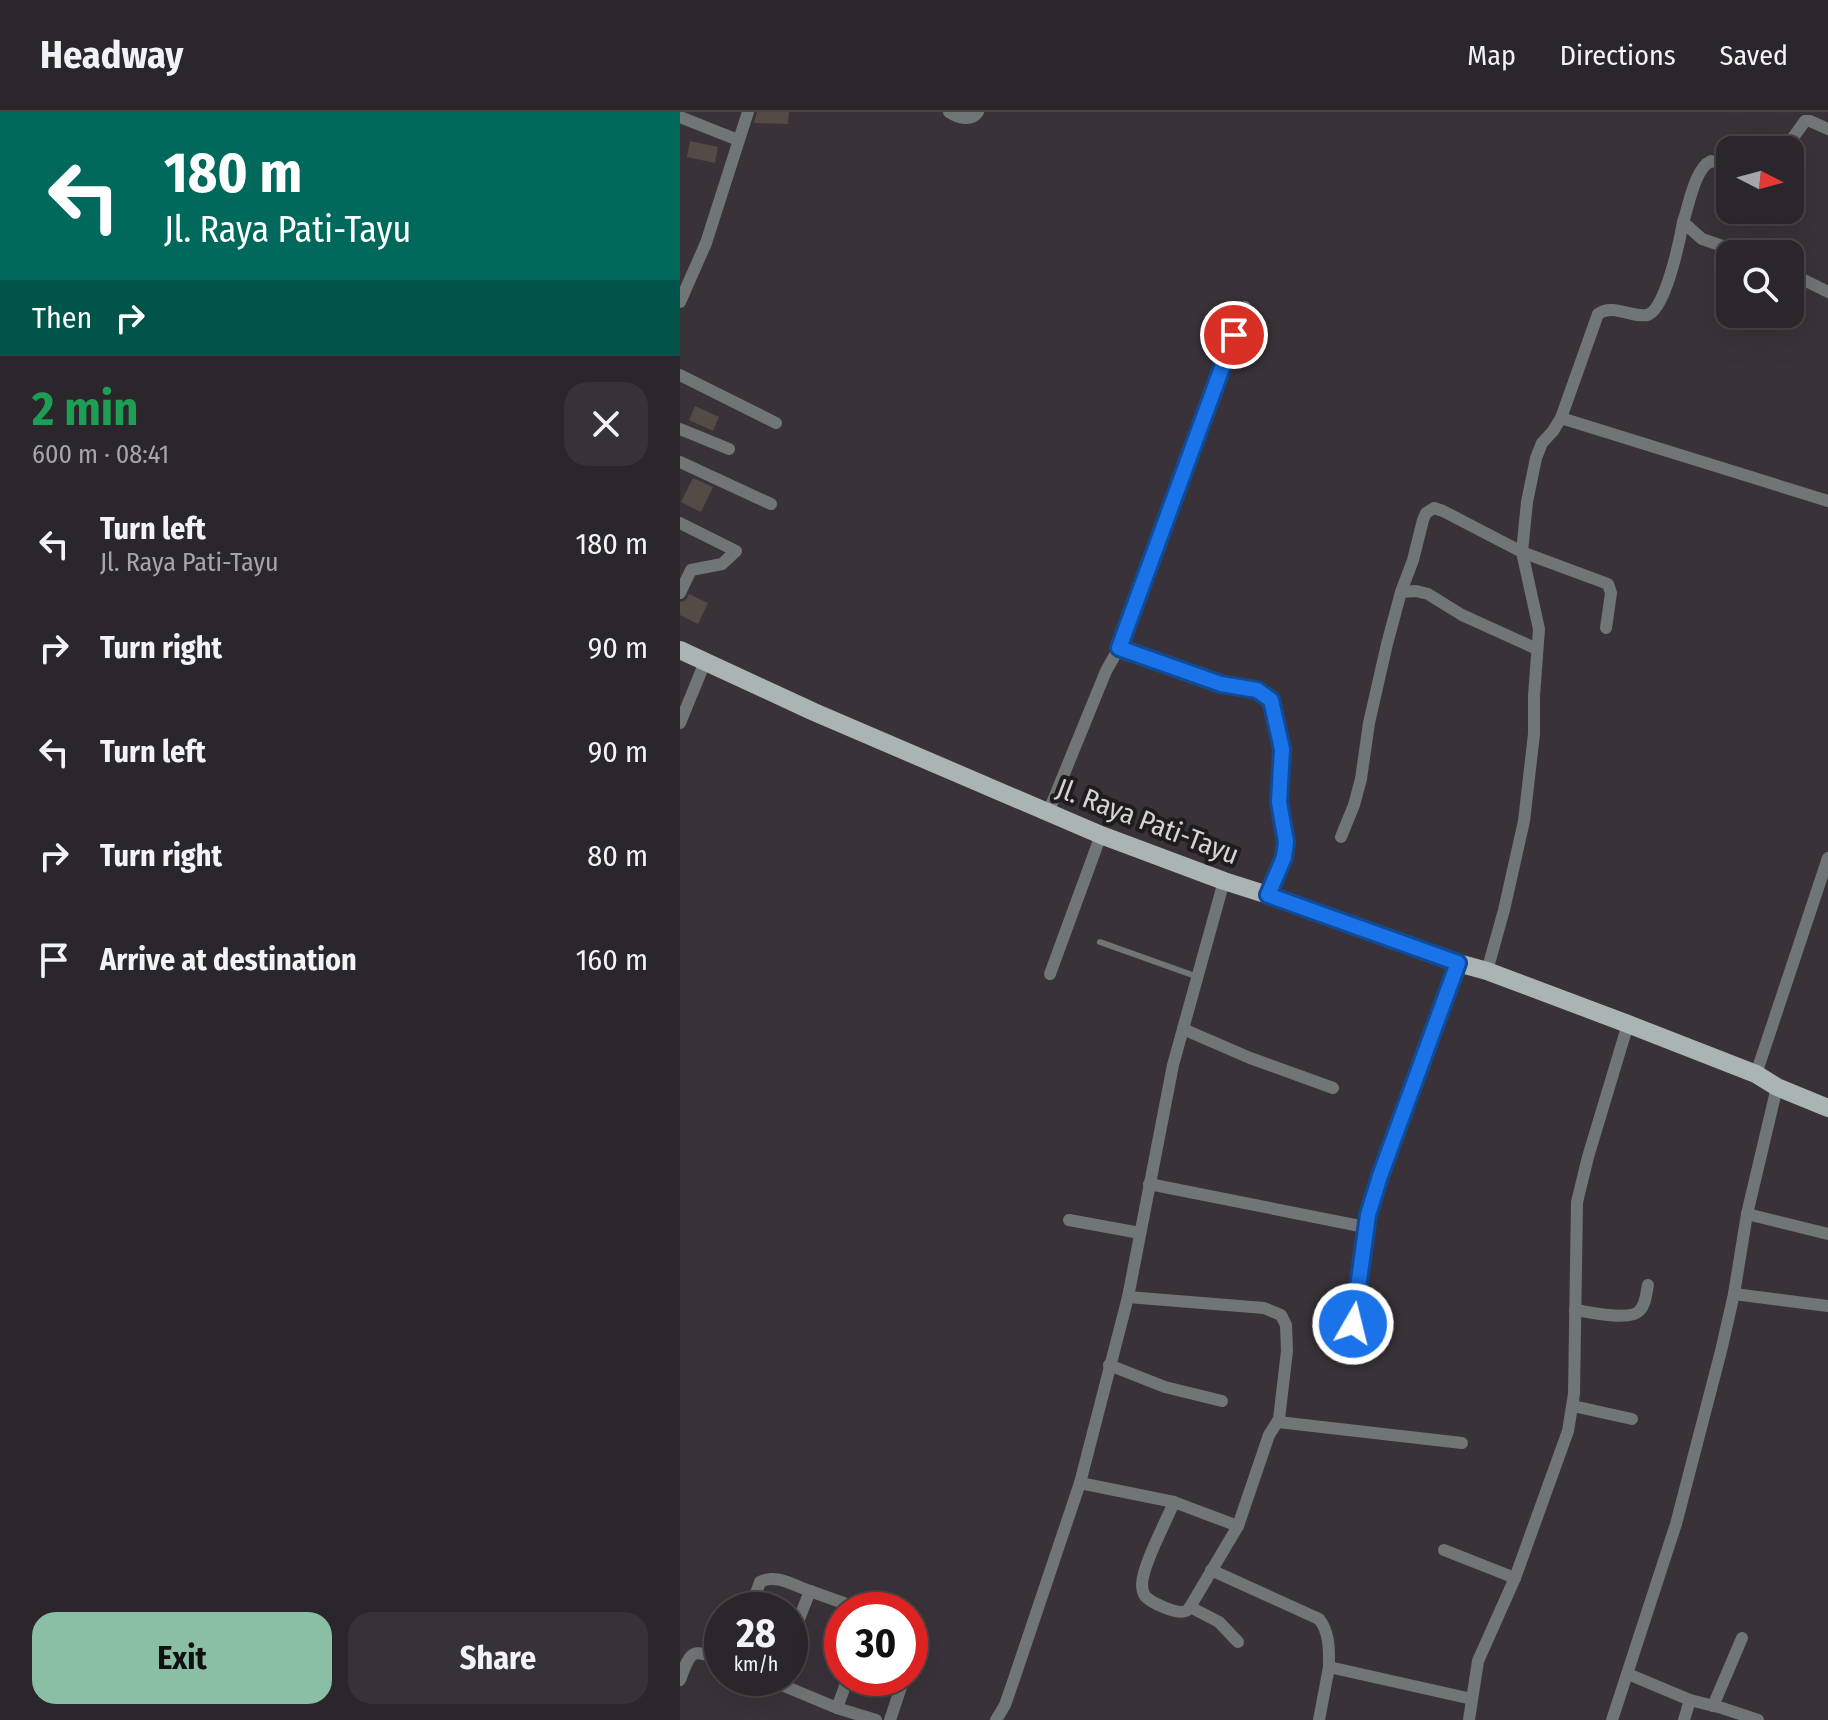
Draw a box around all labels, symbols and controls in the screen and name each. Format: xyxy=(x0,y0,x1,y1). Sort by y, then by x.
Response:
text: Headway xyxy=(40,32,183,78)
text: Map xyxy=(1467,39,1516,72)
text: Directions xyxy=(1560,39,1676,72)
text: Saved xyxy=(1720,39,1788,72)
north arrow xyxy=(1716,136,1804,224)
map controls xyxy=(1716,136,1804,328)
text: 180 m xyxy=(164,140,302,207)
icon: left xyxy=(32,144,136,248)
text: Jl. Raya Pati-Tayu xyxy=(164,208,411,252)
button: search xyxy=(1716,240,1804,328)
icon: right xyxy=(108,296,152,340)
text: Then xyxy=(32,300,92,336)
pin xyxy=(1200,301,1268,369)
icon: arrive xyxy=(1212,313,1256,357)
text: 2 min xyxy=(32,380,138,438)
button: close xyxy=(564,382,648,466)
text: 600 m · 08:41 xyxy=(32,439,169,470)
text: Turn left xyxy=(100,511,206,547)
icon: left xyxy=(32,522,76,566)
text: 180 m xyxy=(576,526,648,562)
text: Jl. Raya Pati-Tayu xyxy=(100,547,279,578)
icon: right xyxy=(32,626,76,670)
text: Turn right xyxy=(100,630,222,666)
text: 90 m xyxy=(588,630,648,666)
icon: left xyxy=(32,730,76,774)
text: Turn left xyxy=(100,734,206,770)
text: 90 m xyxy=(588,734,648,770)
street label: Jl. Raya Pati-Tayu xyxy=(1052,772,1244,871)
icon: right xyxy=(32,834,76,878)
text: Turn right xyxy=(100,838,222,874)
text: 80 m xyxy=(587,838,648,874)
icon: arrive xyxy=(32,938,76,982)
text: Arrive at destination xyxy=(100,942,357,978)
text: 160 m xyxy=(576,942,648,978)
position arrow xyxy=(1311,1282,1395,1366)
speed limit sign: 30 xyxy=(824,1592,928,1696)
text: 28 xyxy=(736,1610,776,1658)
button: Exit xyxy=(32,1612,332,1704)
button: Share xyxy=(348,1612,648,1704)
text: km/h xyxy=(734,1652,778,1676)

